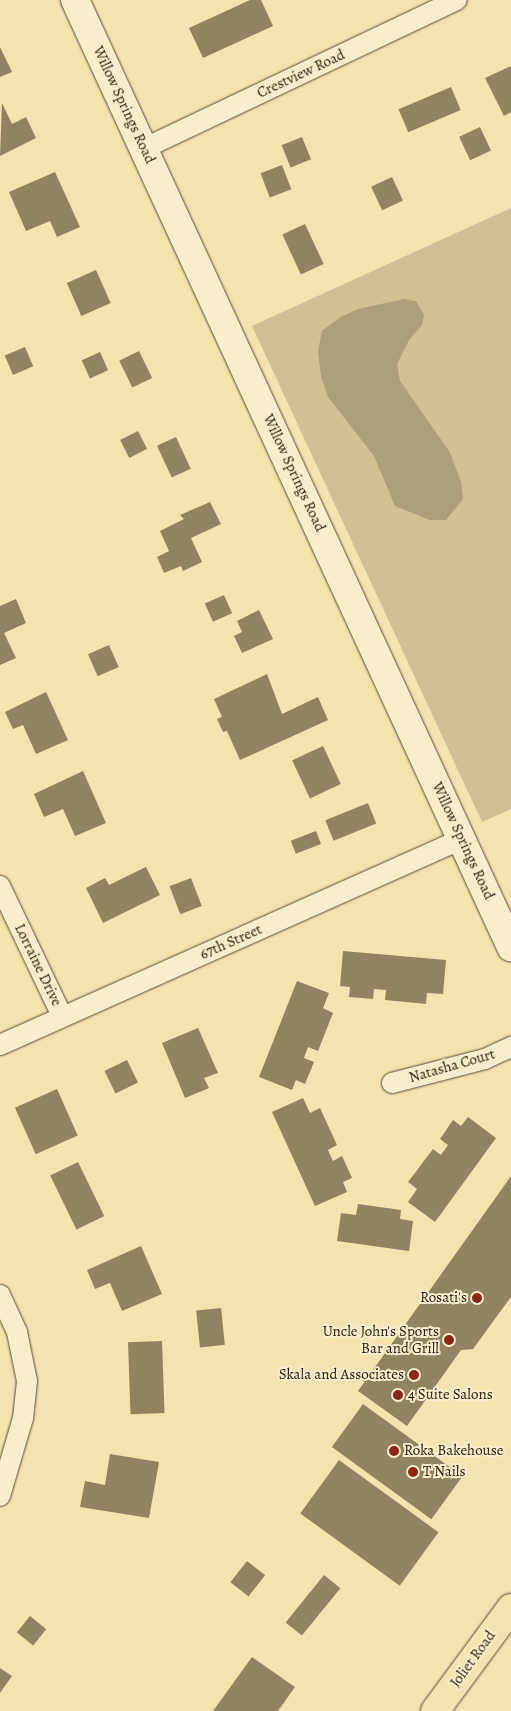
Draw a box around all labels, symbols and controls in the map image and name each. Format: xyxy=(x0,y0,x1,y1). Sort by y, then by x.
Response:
street label: Willow Springs Road xyxy=(89,43,159,167)
street label: Crestview Road xyxy=(254,46,348,102)
street label: Willow Springs Road xyxy=(259,411,329,535)
street label: Willow Springs Road xyxy=(428,779,498,903)
street label: 67th Street xyxy=(197,920,265,964)
street label: Lorraine Drive xyxy=(10,921,66,1009)
street label: Natasha Court xyxy=(407,1045,497,1087)
place label: Rosati's xyxy=(420,1289,467,1307)
marker: Rosati's xyxy=(471,1292,483,1304)
place label: Uncle John's Sports Bar and Grill xyxy=(323,1322,439,1357)
marker: Uncle John's Sports Bar and Grill xyxy=(443,1334,455,1346)
place label: Skala and Associates xyxy=(279,1366,404,1384)
marker: Skala and Associates xyxy=(408,1369,420,1381)
place label: 4 Suite Salons xyxy=(408,1386,493,1404)
marker: 4 Suite Salons xyxy=(392,1389,404,1401)
place label: Roka Bakehouse xyxy=(404,1442,503,1460)
marker: Roka Bakehouse xyxy=(388,1445,400,1457)
place label: T Nails xyxy=(423,1463,466,1481)
marker: T Nails xyxy=(407,1466,419,1478)
street label: Joliet Road xyxy=(446,1627,500,1691)

